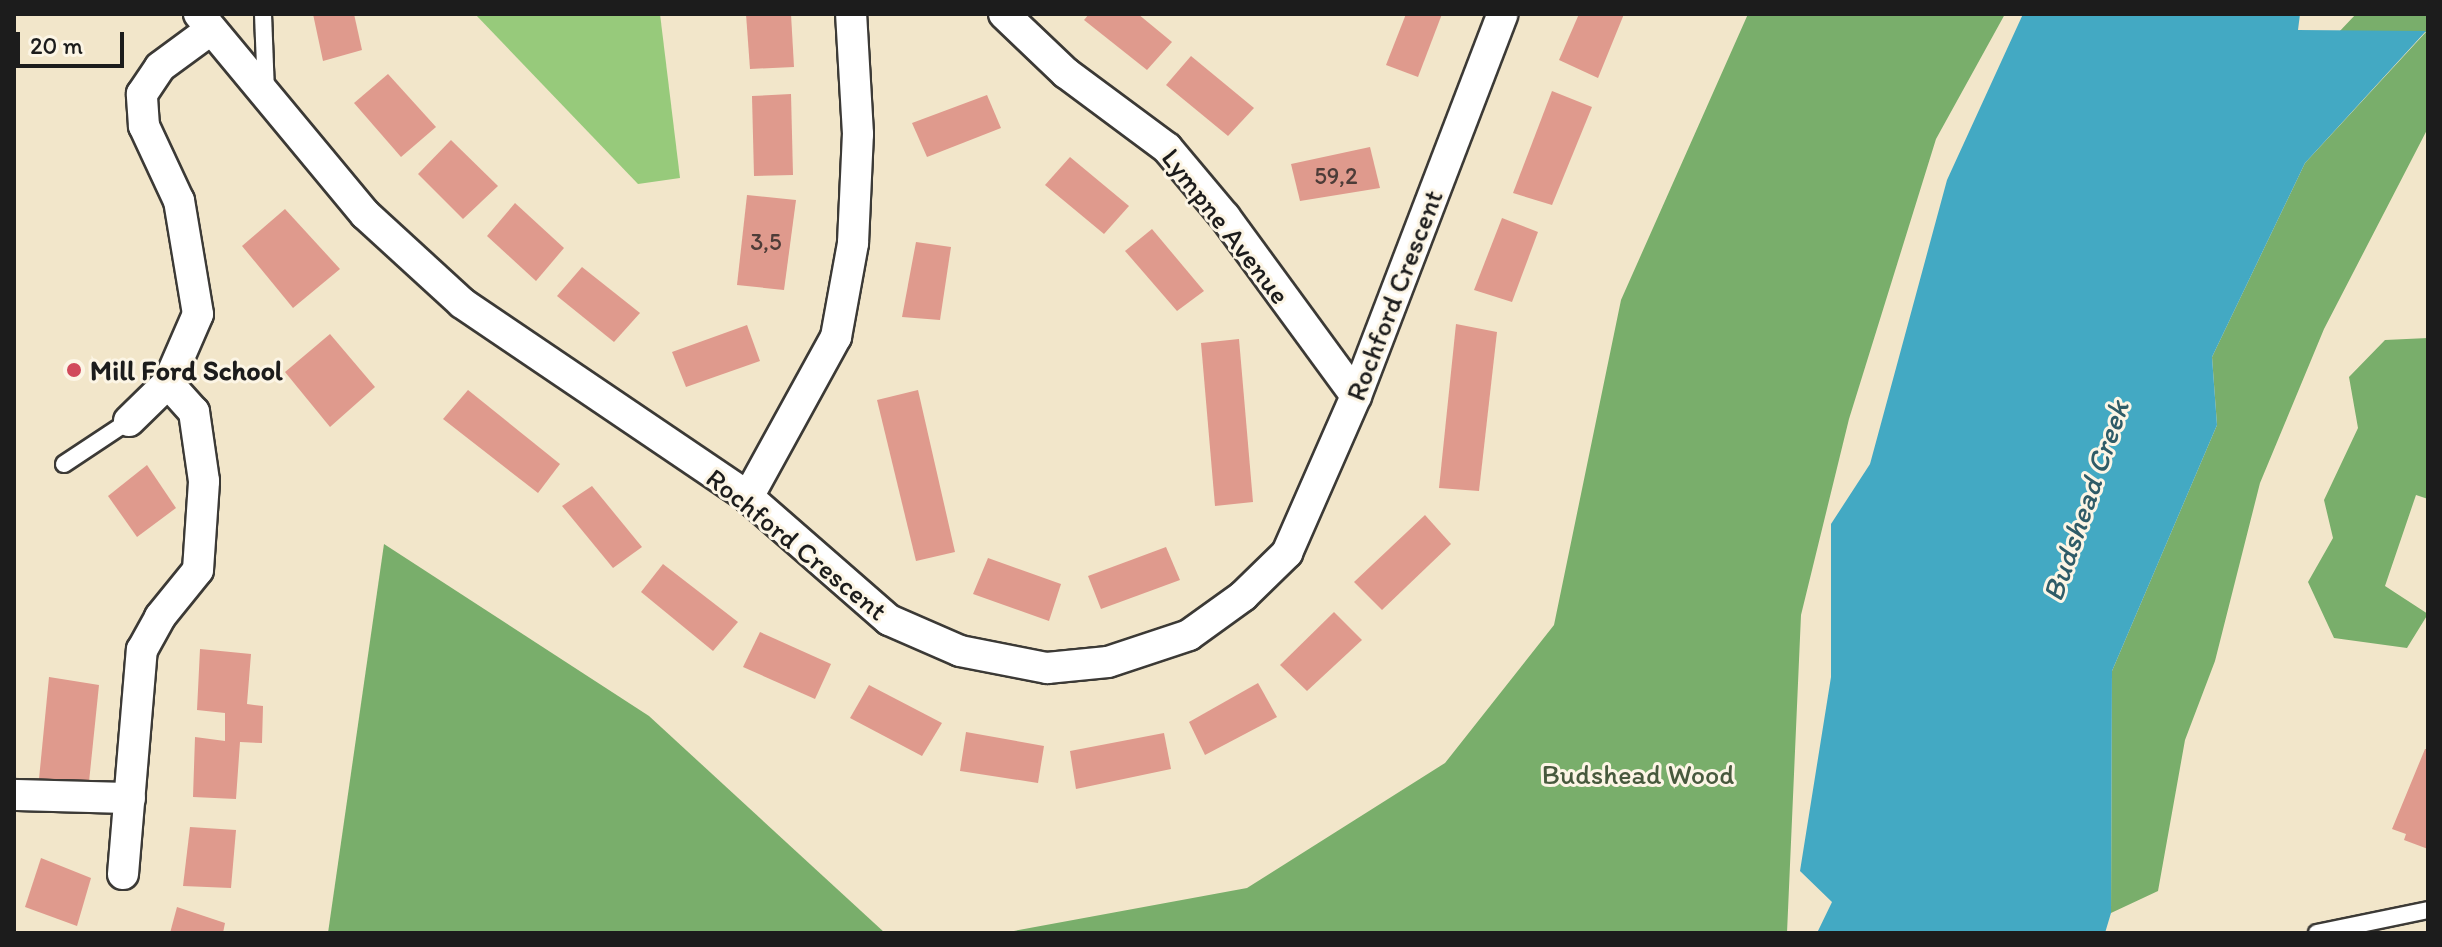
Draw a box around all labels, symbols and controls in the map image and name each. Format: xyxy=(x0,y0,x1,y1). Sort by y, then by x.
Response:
scale bar xyxy=(20,16,128,66)
text: 20 m xyxy=(30,31,83,60)
street label: Lympne Avenue xyxy=(1155,142,1297,310)
house number: 59,2 xyxy=(1314,162,1358,190)
street label: Rochford Crescent xyxy=(1338,185,1450,405)
house number: 3,5 xyxy=(750,228,782,256)
place label: Mill Ford School xyxy=(90,353,281,387)
marker: Mill Ford School xyxy=(65,361,83,379)
water label: Budshead Creek xyxy=(2035,396,2137,606)
street label: Rochford Crescent xyxy=(700,461,894,627)
park label: Budshead Wood xyxy=(1542,757,1734,791)

